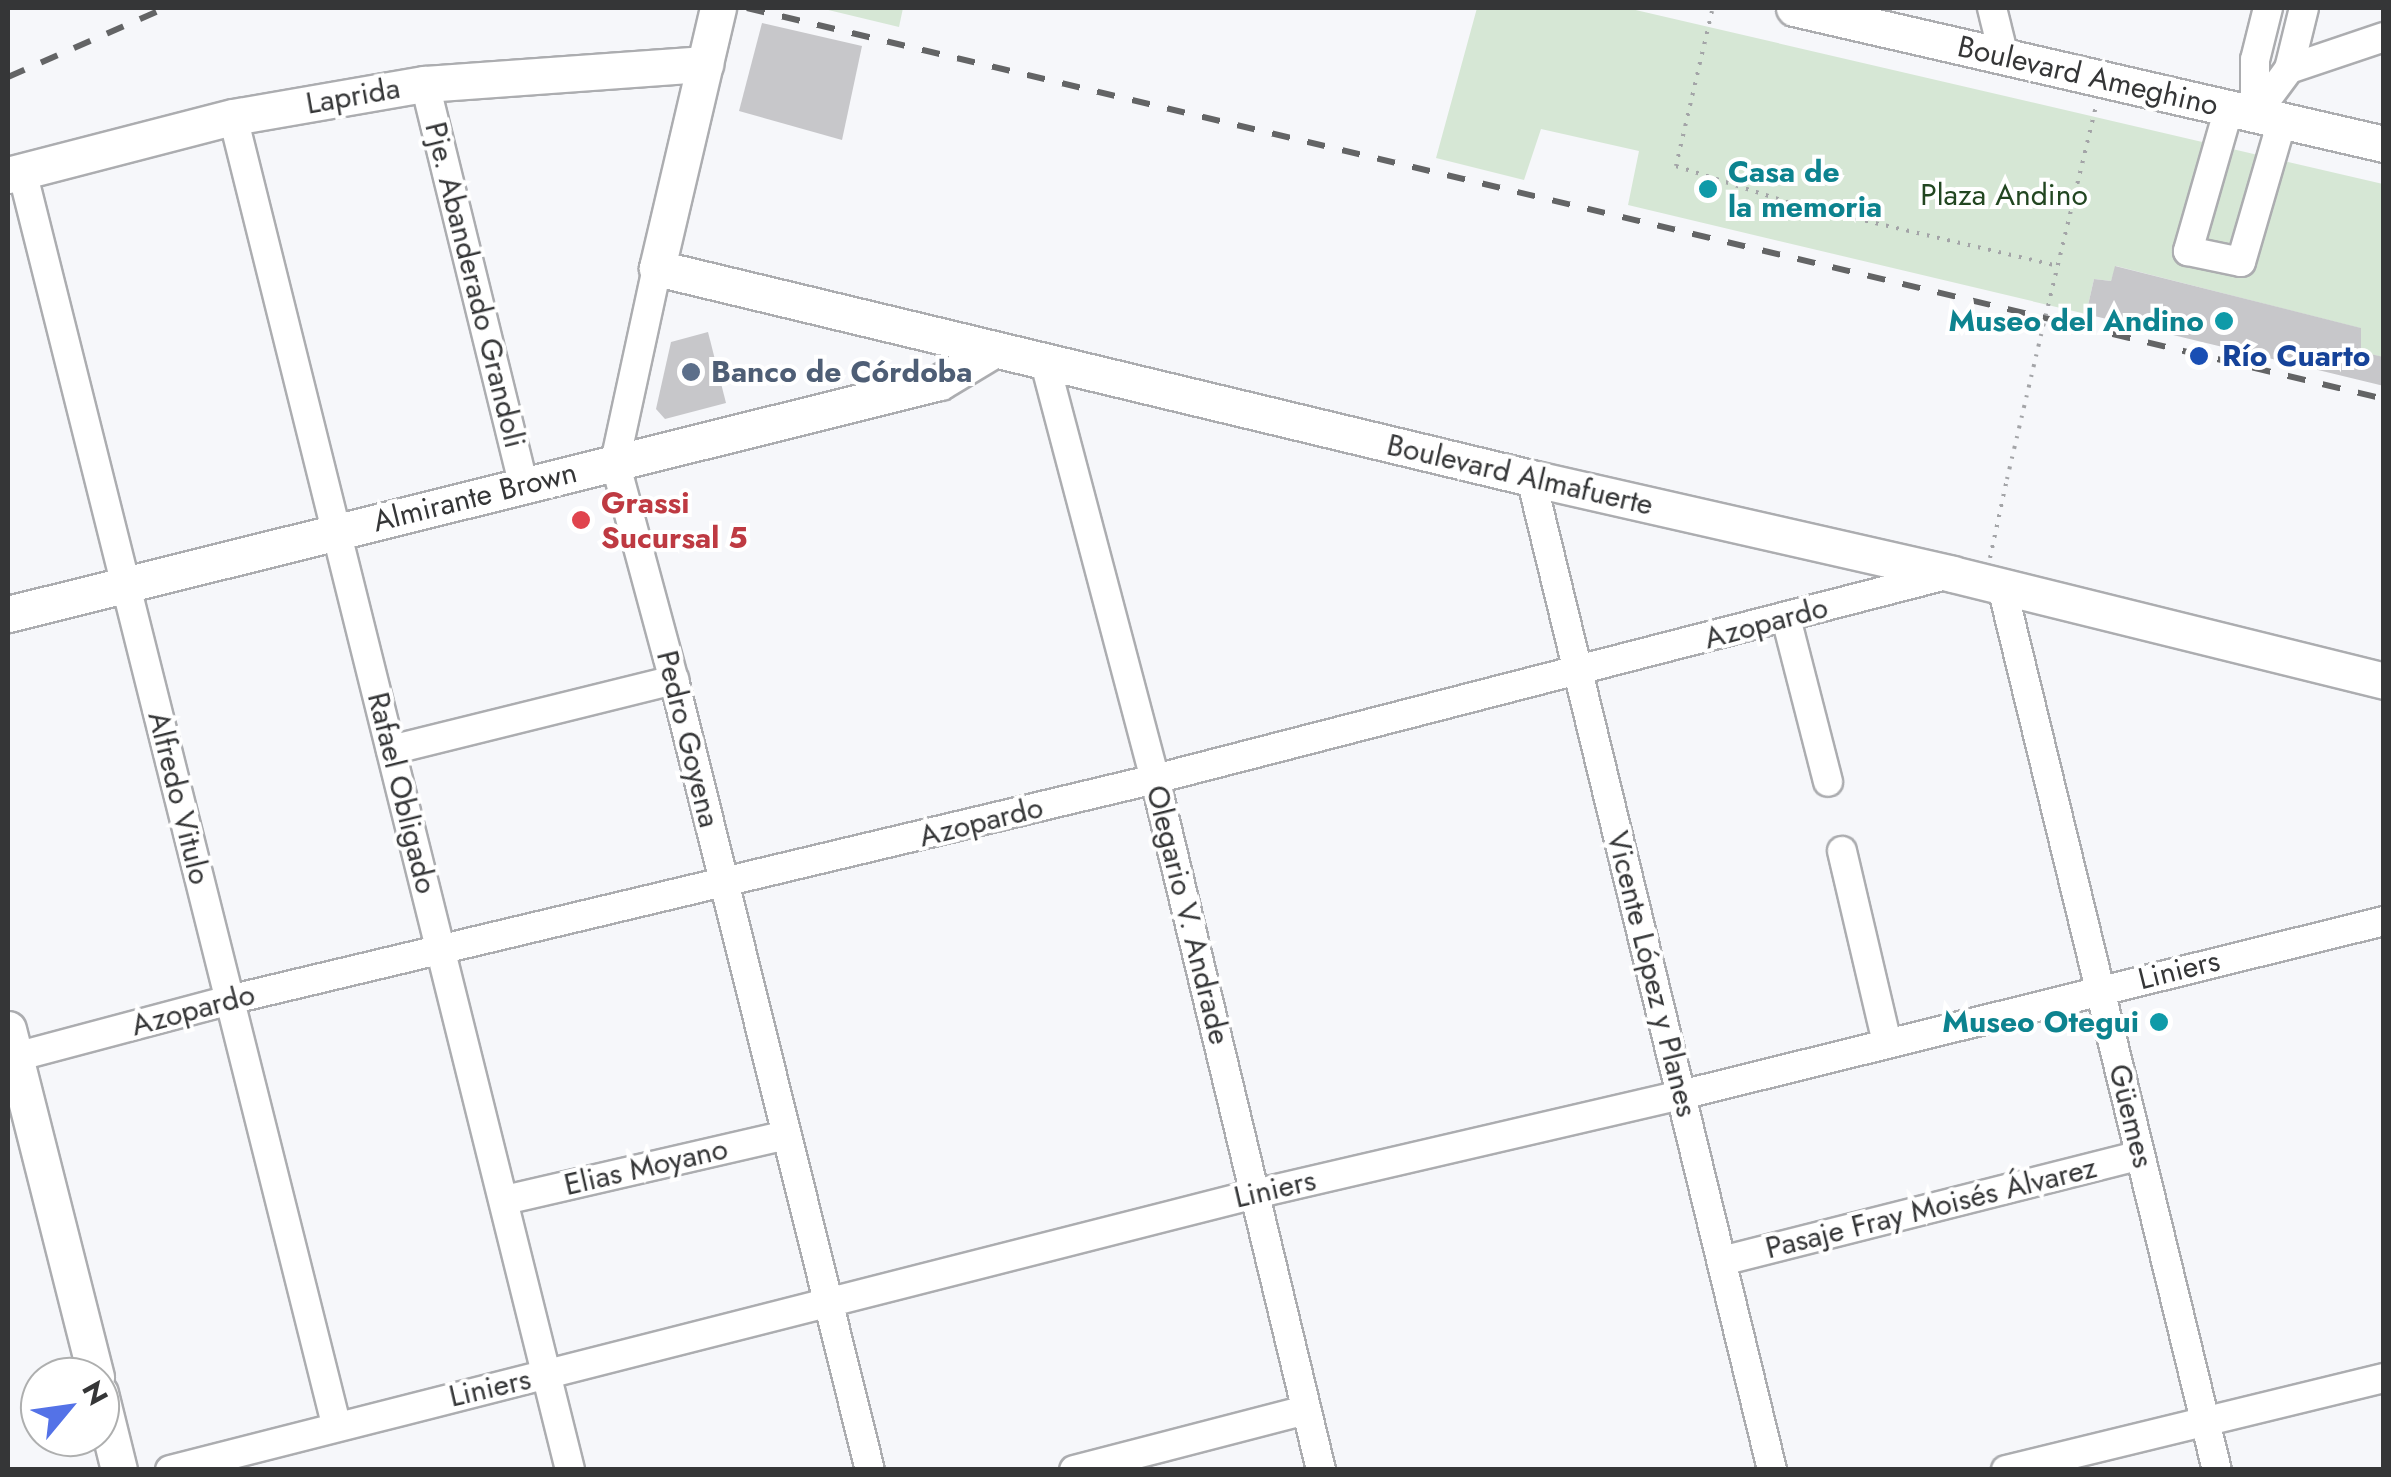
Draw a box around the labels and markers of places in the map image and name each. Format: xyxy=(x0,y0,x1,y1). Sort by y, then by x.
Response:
place label: Casa de la memoria xyxy=(1728,154,1882,224)
marker: Casa de la memoria xyxy=(1697,178,1719,200)
place label: Museo del Andino xyxy=(1949,303,2204,339)
marker: Museo del Andino xyxy=(2213,310,2235,332)
place label: Río Cuarto xyxy=(2222,338,2370,374)
marker: Río Cuarto xyxy=(2186,343,2212,369)
place label: Banco de Córdoba xyxy=(711,354,973,390)
marker: Banco de Córdoba xyxy=(680,361,702,383)
place label: Grassi Sucursal 5 xyxy=(601,485,748,556)
marker: Grassi Sucursal 5 xyxy=(570,509,592,531)
place label: Museo Otegui xyxy=(1942,1004,2139,1040)
marker: Museo Otegui xyxy=(2148,1011,2170,1033)

